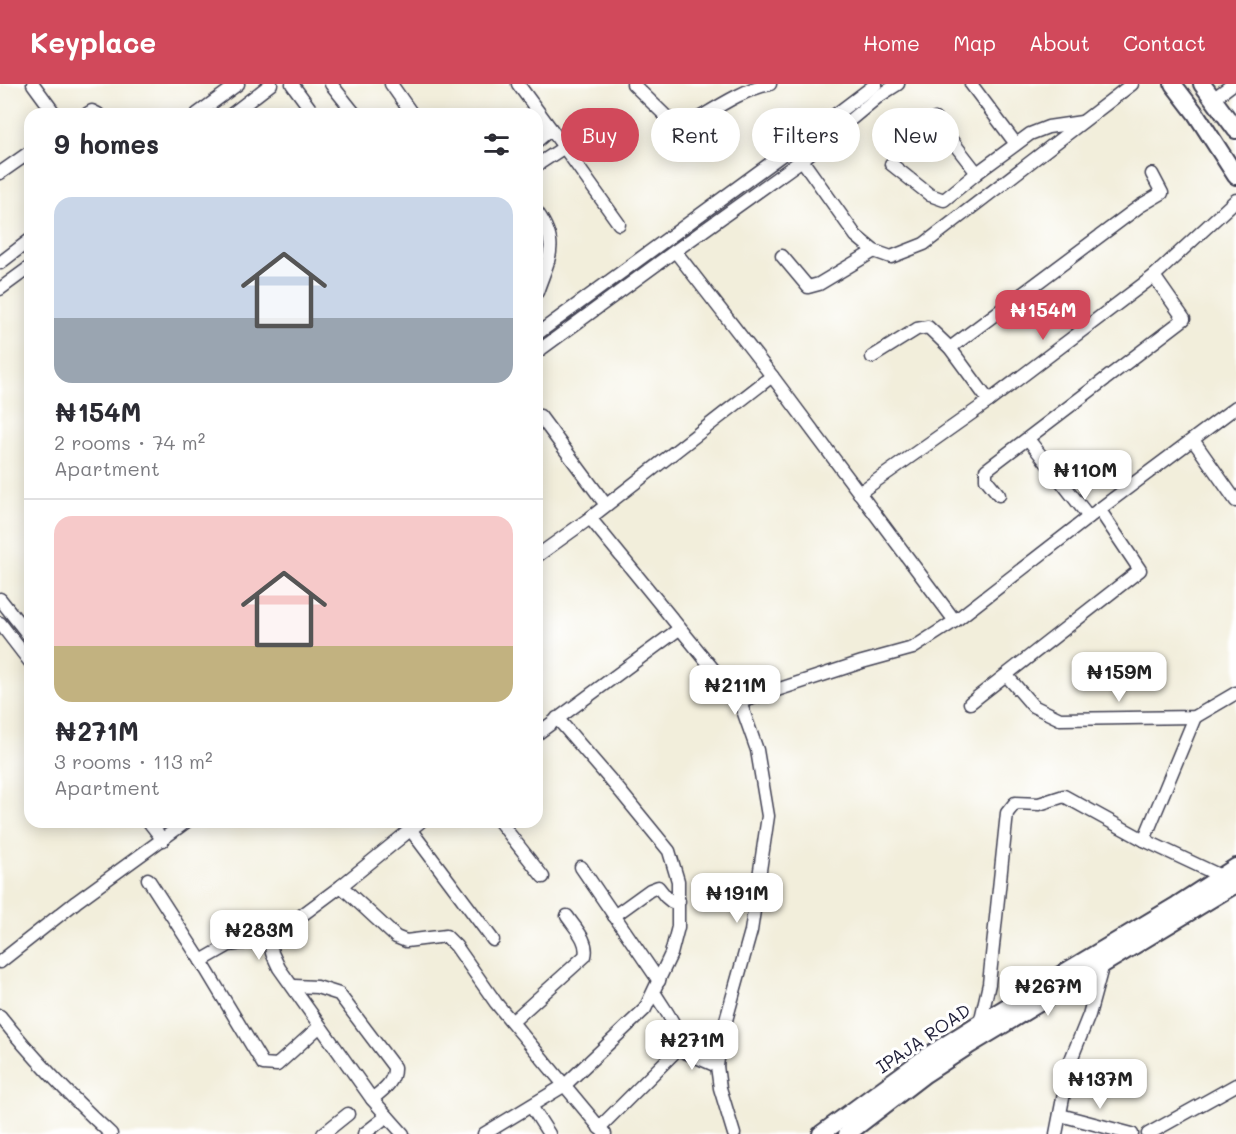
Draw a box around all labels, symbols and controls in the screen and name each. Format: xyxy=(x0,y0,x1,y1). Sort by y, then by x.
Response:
text: Keyplace xyxy=(30,24,156,60)
text: Home xyxy=(863,29,920,56)
text: Map xyxy=(953,29,996,56)
text: About xyxy=(1029,29,1090,56)
text: Contact xyxy=(1123,29,1206,56)
chip: Buy xyxy=(561,108,639,162)
chip: Rent xyxy=(651,108,740,162)
chip: Filters xyxy=(752,108,860,162)
chip: New xyxy=(872,108,959,162)
text: 9 homes xyxy=(54,127,159,161)
icon: filters xyxy=(480,128,513,161)
icon: home xyxy=(230,236,338,344)
pin: ₦154M xyxy=(1001,290,1085,341)
text: ₦154M xyxy=(1009,296,1077,322)
text: ₦154M xyxy=(54,395,142,429)
text: 2 rooms · 74 m² xyxy=(54,429,205,455)
pin: ₦110M xyxy=(1043,450,1127,501)
text: Apartment xyxy=(54,455,160,481)
text: ₦110M xyxy=(1053,456,1117,482)
icon: home xyxy=(230,555,338,663)
pin: ₦159M xyxy=(1077,652,1161,703)
text: ₦159M xyxy=(1086,658,1152,684)
pin: ₦211M xyxy=(693,665,777,716)
text: ₦211M xyxy=(703,671,767,697)
text: ₦271M xyxy=(54,714,139,748)
text: 3 rooms · 113 m² xyxy=(54,748,213,774)
text: Apartment xyxy=(54,774,160,800)
pin: ₦191M xyxy=(695,873,779,924)
text: ₦191M xyxy=(705,879,769,905)
pin: ₦283M xyxy=(217,910,301,961)
text: ₦283M xyxy=(224,916,294,942)
pin: ₦267M xyxy=(1006,966,1090,1017)
text: ₦267M xyxy=(1014,972,1082,998)
street label: IPAJA ROAD xyxy=(871,998,975,1078)
pin: ₦271M xyxy=(650,1020,734,1071)
text: ₦271M xyxy=(659,1026,725,1052)
pin: ₦137M xyxy=(1058,1059,1142,1110)
text: ₦137M xyxy=(1067,1065,1133,1091)

